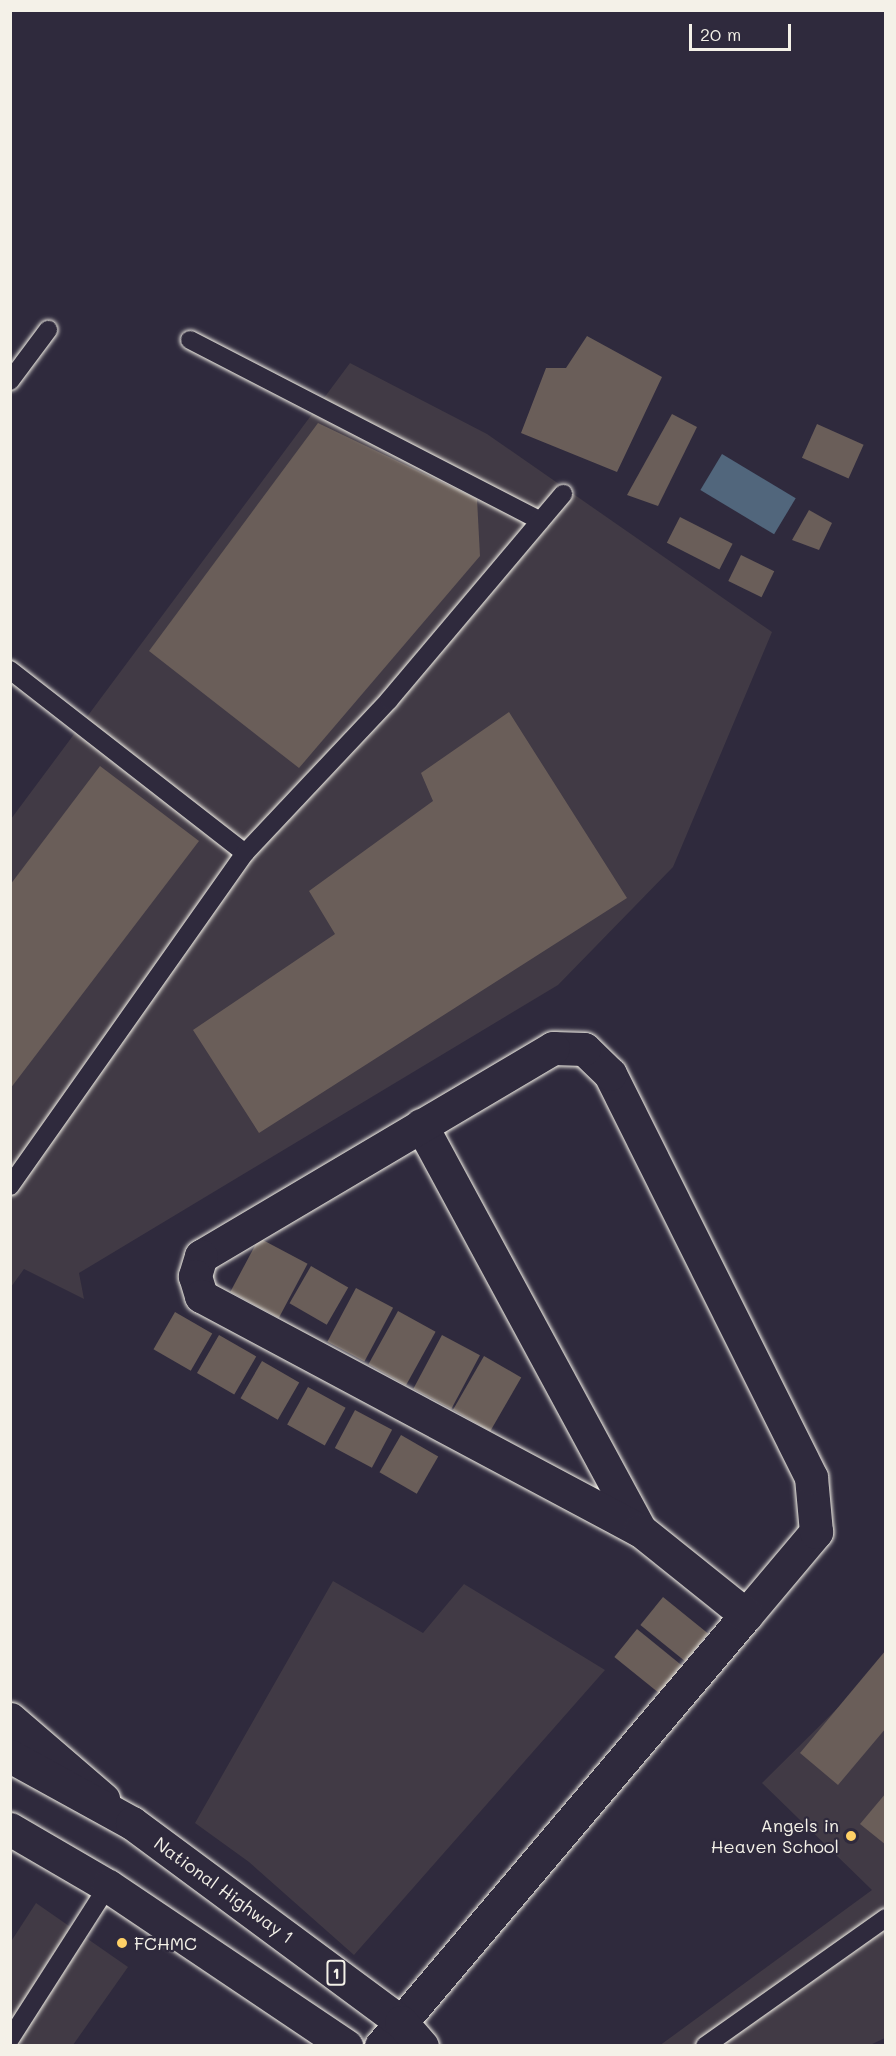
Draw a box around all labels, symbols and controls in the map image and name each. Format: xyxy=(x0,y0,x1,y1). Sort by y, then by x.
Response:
scale bar xyxy=(692,12,794,50)
text: 20 m xyxy=(700,22,741,46)
place label: Angels in Heaven School xyxy=(711,1815,839,1858)
marker: Angels in Heaven School xyxy=(844,1829,858,1843)
street label: National Highway 1 xyxy=(150,1832,298,1948)
place label: FCHMC xyxy=(134,1932,197,1954)
marker: FCHMC xyxy=(115,1936,129,1950)
road number: 1 xyxy=(326,1960,346,1986)

